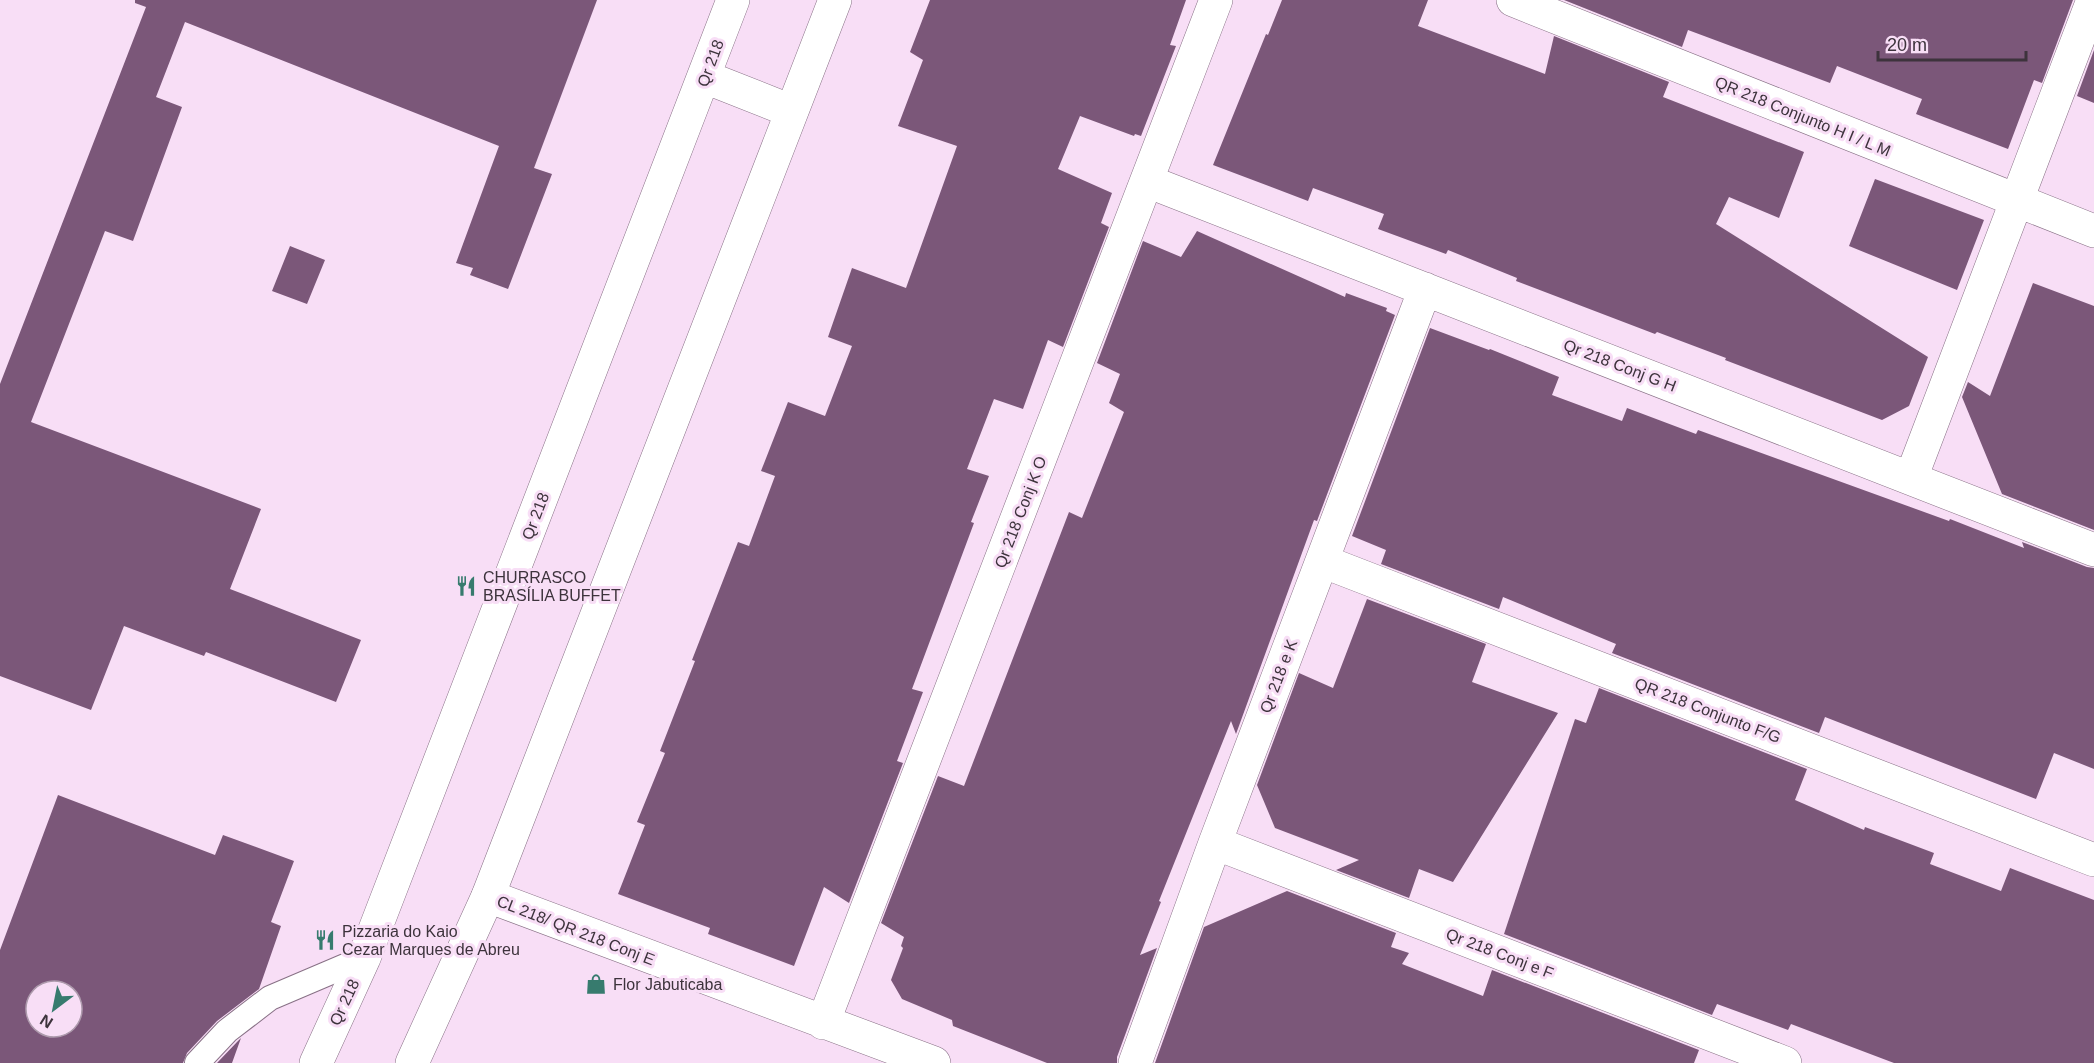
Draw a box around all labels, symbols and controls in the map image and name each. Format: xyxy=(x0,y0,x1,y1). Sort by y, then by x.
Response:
scale bar xyxy=(1878,24,2026,62)
text: 20 m xyxy=(1887,35,1927,55)
street label: Qr 218 xyxy=(694,37,727,89)
street label: QR 218 Conjunto H I / L M xyxy=(1713,73,1893,160)
street label: Qr 218 Conj G H xyxy=(1561,336,1678,395)
street label: Qr 218 Conj K O xyxy=(991,454,1050,570)
street label: Qr 218 xyxy=(519,490,552,542)
place label: CHURRASCO BRASÍLIA BUFFET xyxy=(483,569,621,604)
restaurant icon: CHURRASCO BRASÍLIA BUFFET xyxy=(454,574,478,598)
street label: Qr 218 e K xyxy=(1257,637,1300,715)
street label: QR 218 Conjunto F/G xyxy=(1633,675,1783,746)
street label: CL 218/ QR 218 Conj E xyxy=(495,893,657,968)
place label: Pizzaria do Kaio Cezar Marques de Abreu xyxy=(342,923,520,958)
street label: Qr 218 Conj e F xyxy=(1444,925,1556,982)
restaurant icon: Pizzaria do Kaio Cezar Marques de Abreu xyxy=(313,928,337,952)
shop icon: Flor Jabuticaba xyxy=(584,972,608,996)
street label: Qr 218 xyxy=(326,976,363,1028)
place label: Flor Jabuticaba xyxy=(613,976,722,993)
north arrow xyxy=(24,979,84,1039)
text: N xyxy=(37,1011,56,1032)

